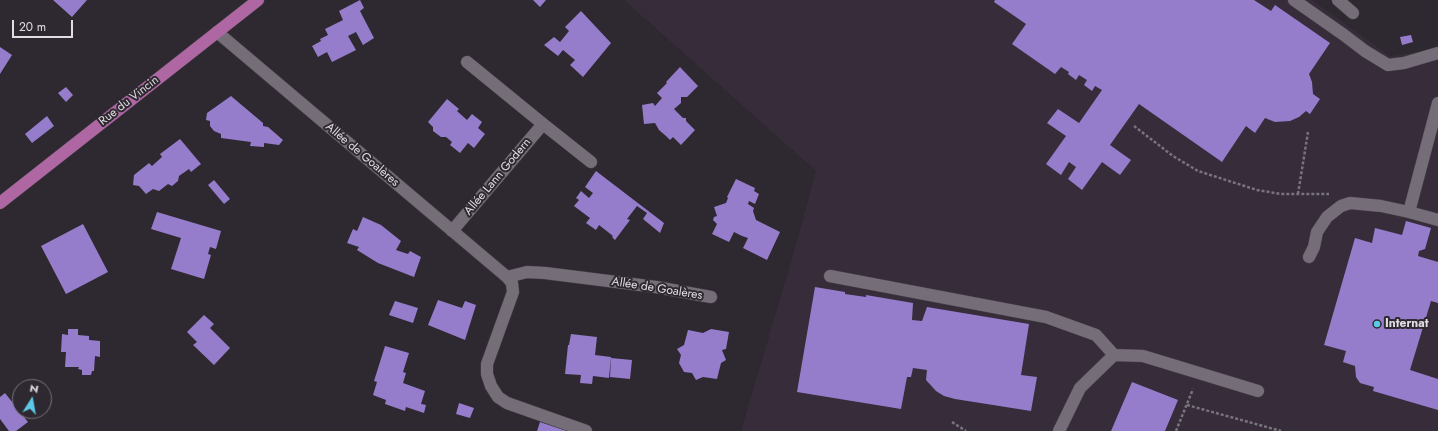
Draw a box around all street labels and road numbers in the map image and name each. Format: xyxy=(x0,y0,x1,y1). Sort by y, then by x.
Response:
street label: Rue du Vincin xyxy=(96,73,162,129)
street label: Allée de Goalères xyxy=(322,120,402,190)
street label: Allée Lann Godern xyxy=(462,136,534,218)
street label: Allée de Goalères xyxy=(611,275,703,303)

